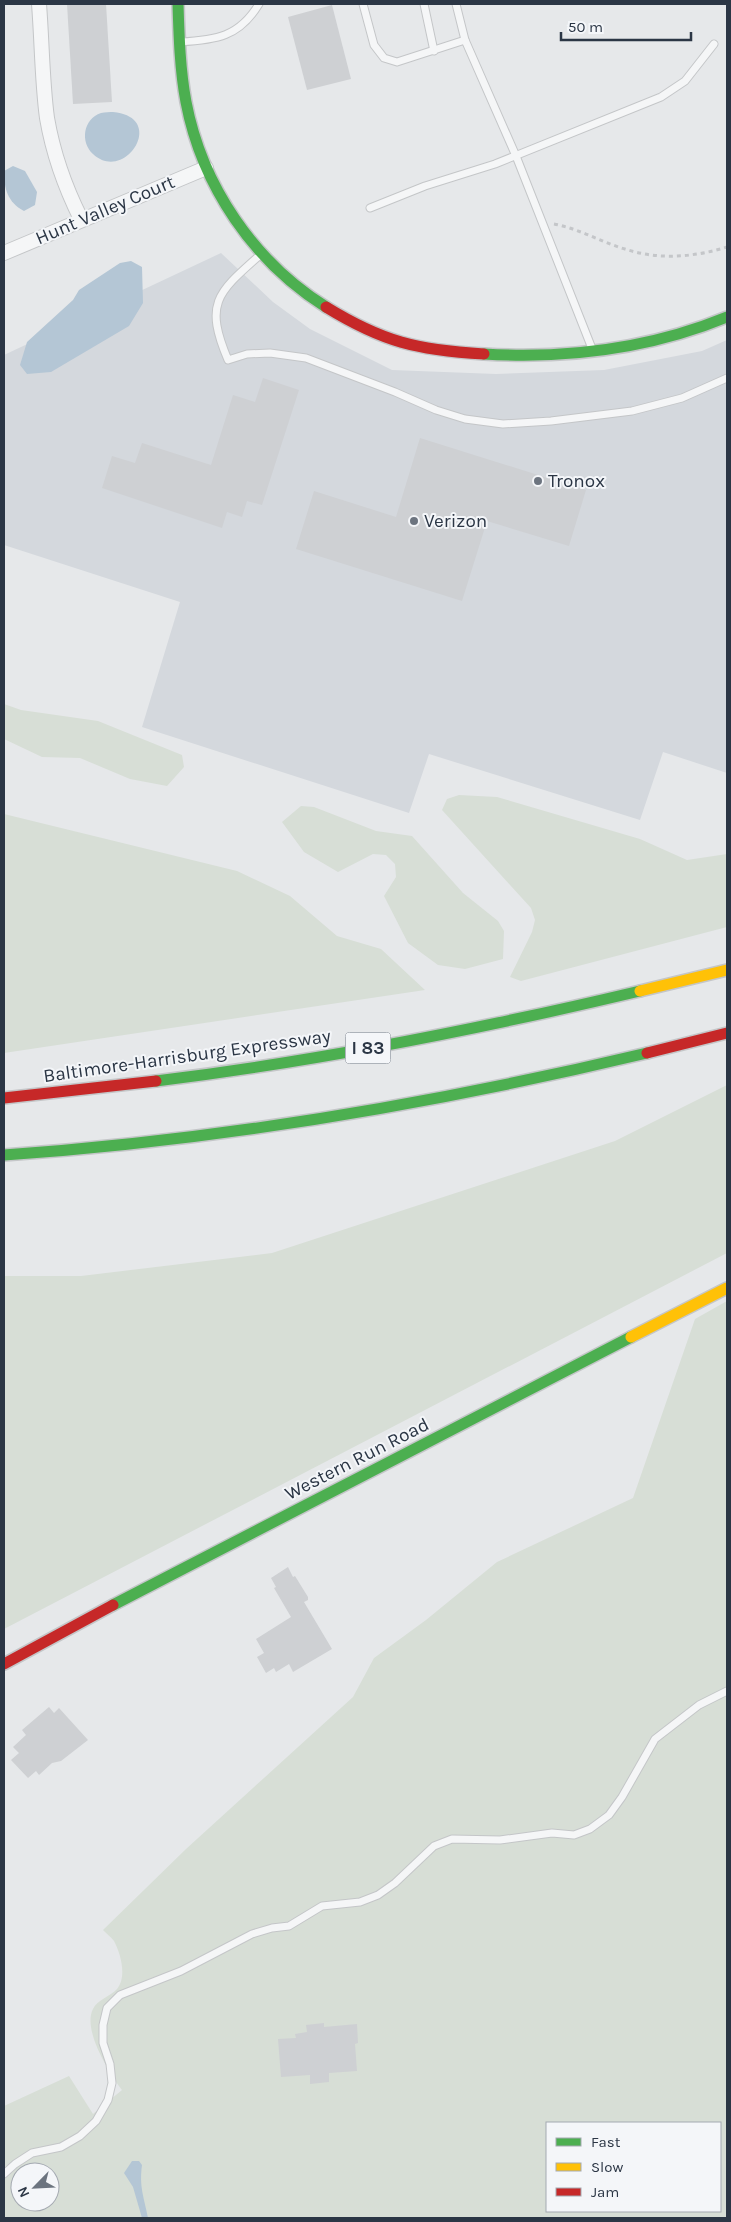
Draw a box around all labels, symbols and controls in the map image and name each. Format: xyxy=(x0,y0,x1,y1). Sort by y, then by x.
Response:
scale bar xyxy=(561,10,691,42)
text: 50 m xyxy=(568,18,603,36)
street label: Hunt Valley Court xyxy=(32,171,178,249)
place label: Tronox xyxy=(548,470,605,492)
marker: Tronox xyxy=(532,475,544,487)
place label: Verizon xyxy=(424,510,487,532)
marker: Verizon xyxy=(408,515,420,527)
street label: Baltimore-Harrisburg Expressway xyxy=(42,1025,332,1087)
road number: I 83 xyxy=(346,1032,390,1064)
street label: Western Run Road xyxy=(281,1413,433,1505)
legend xyxy=(546,2122,721,2212)
text: Fast xyxy=(591,2133,621,2151)
text: Slow xyxy=(591,2158,623,2176)
north arrow xyxy=(10,2162,60,2212)
text: Jam xyxy=(591,2183,619,2201)
text: N xyxy=(14,2184,33,2200)

